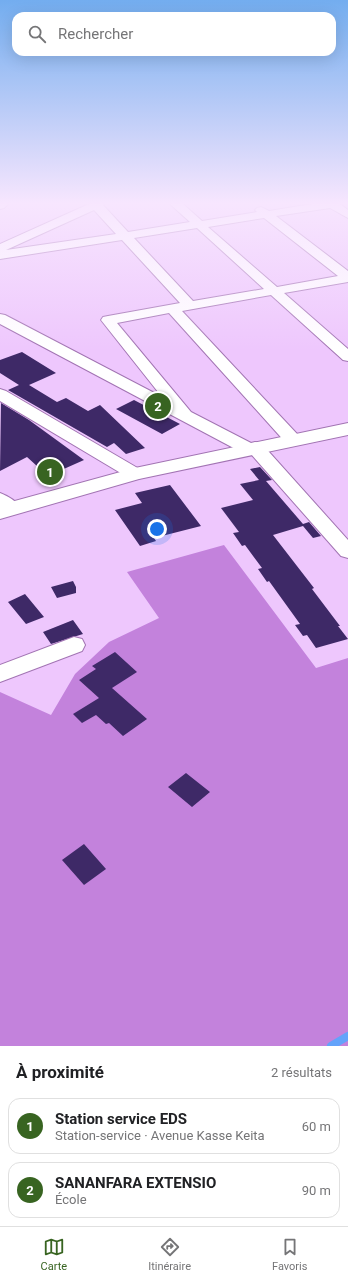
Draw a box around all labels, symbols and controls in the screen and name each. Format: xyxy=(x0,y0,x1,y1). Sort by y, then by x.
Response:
search box xyxy=(12,12,336,56)
icon: search xyxy=(26,23,48,45)
text: Rechercher xyxy=(58,25,133,43)
pin: 2 xyxy=(145,391,171,421)
pin: 1 xyxy=(37,457,63,487)
your location xyxy=(147,519,167,539)
text: À proximité xyxy=(16,1062,104,1082)
text: 2 résultats xyxy=(271,1065,332,1080)
text: Station service EDS xyxy=(55,1110,187,1128)
text: 1 xyxy=(26,1119,34,1134)
text: 60 m xyxy=(302,1119,331,1134)
text: Station-service · Avenue Kasse Keita xyxy=(55,1128,265,1143)
text: SANANFARA EXTENSIO xyxy=(55,1174,216,1192)
text: 2 xyxy=(26,1183,34,1198)
text: 90 m xyxy=(302,1183,331,1198)
text: École xyxy=(55,1192,87,1207)
tab: Carte xyxy=(41,1236,67,1273)
tab: Itinéraire xyxy=(148,1236,191,1273)
tab: Favoris xyxy=(272,1236,307,1273)

